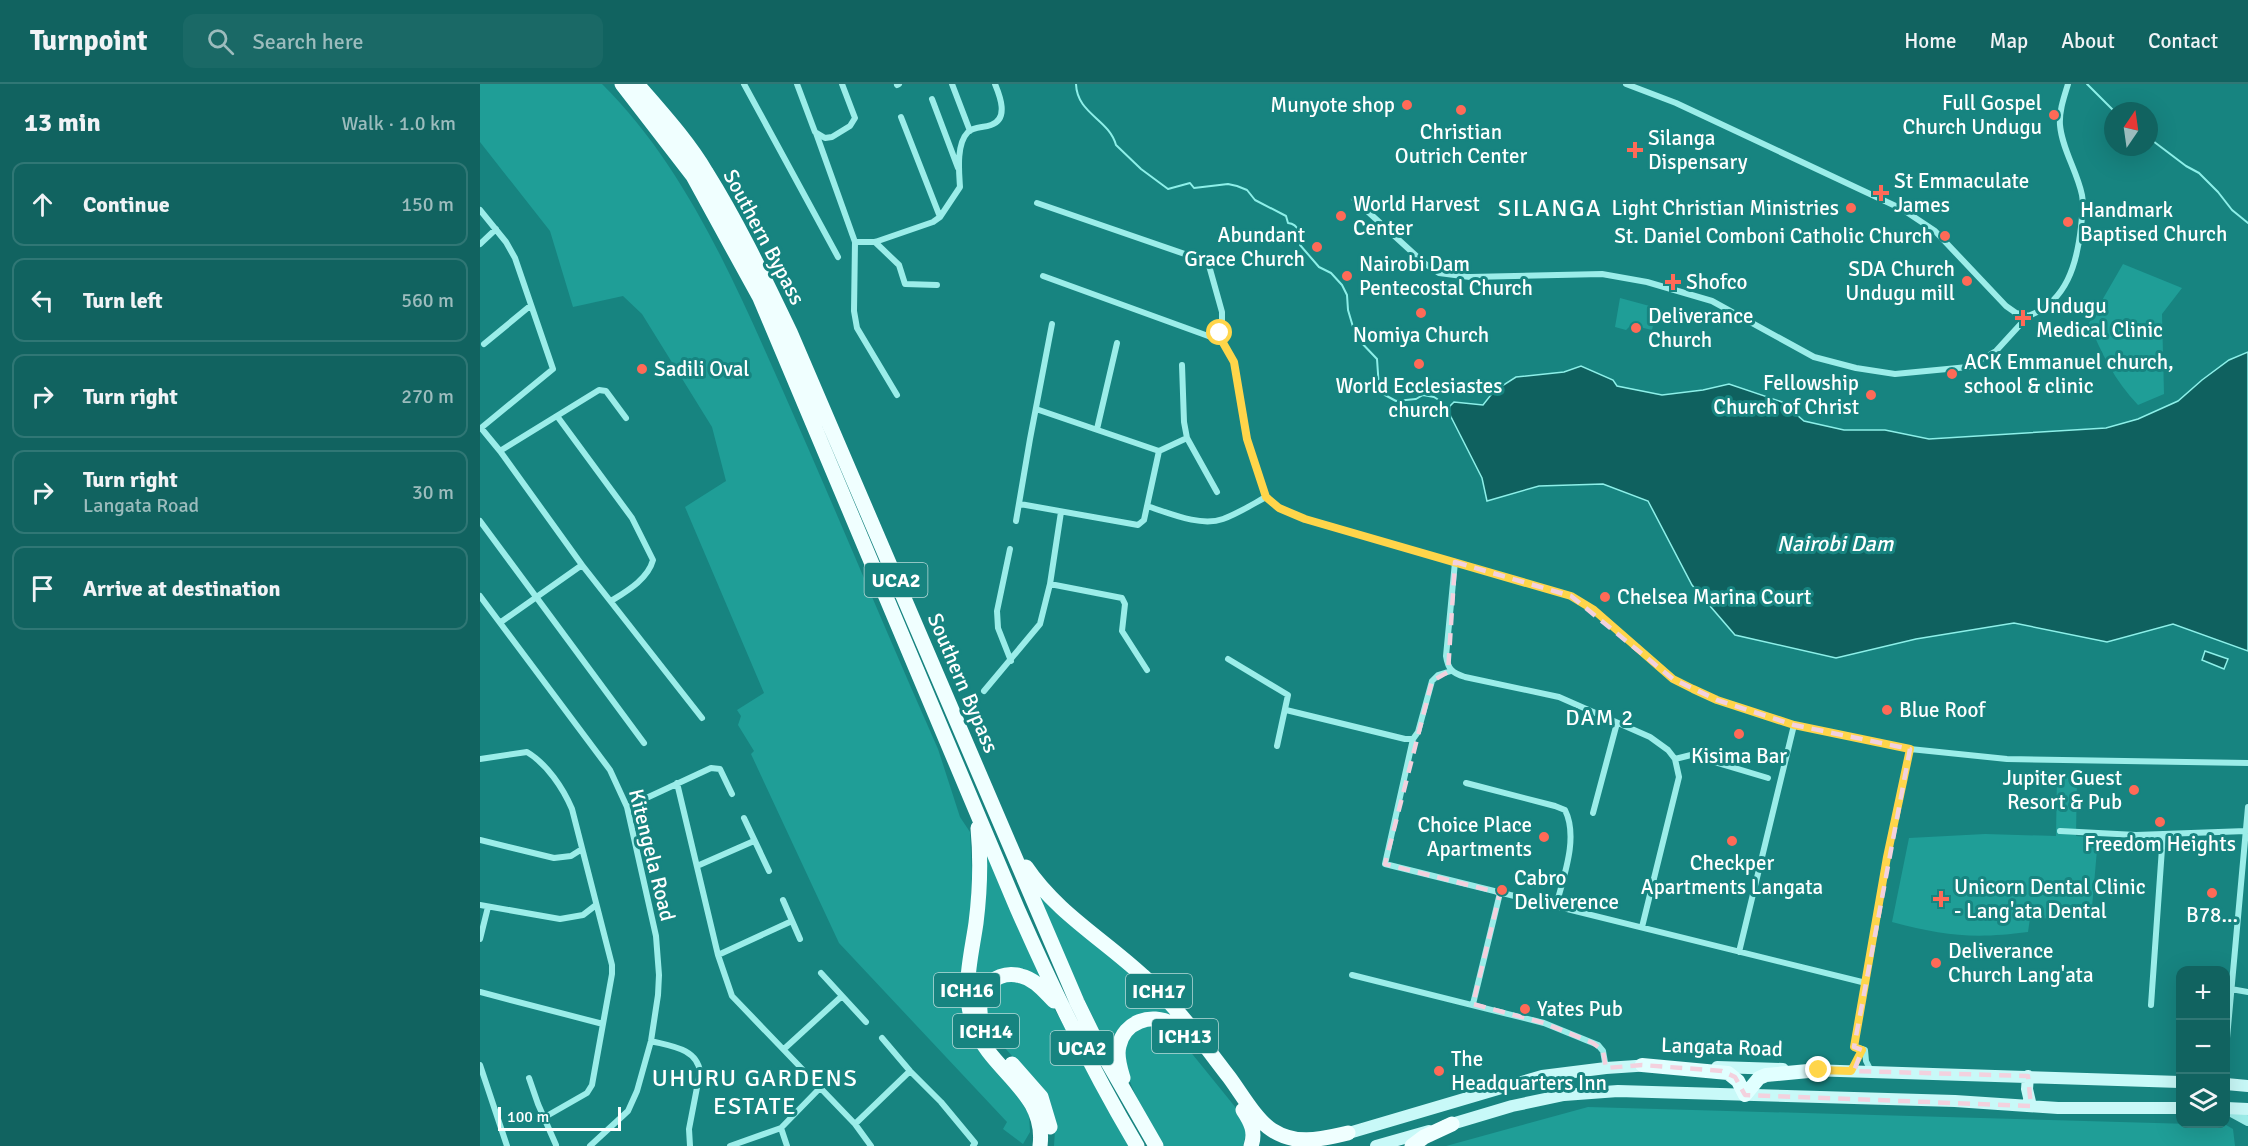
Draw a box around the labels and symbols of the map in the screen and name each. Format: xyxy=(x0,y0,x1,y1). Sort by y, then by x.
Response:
place label: Full Gospel Church Undugu xyxy=(1902,90,2042,140)
place label: Munyote shop xyxy=(1270,92,1395,118)
marker: Munyote shop xyxy=(1400,98,1414,112)
north arrow xyxy=(2104,102,2158,156)
marker: Christian Outrich Center xyxy=(1454,103,1468,117)
marker: Full Gospel Church Undugu xyxy=(2047,108,2061,122)
place label: Christian Outrich Center xyxy=(1395,119,1527,169)
place label: Silanga Dispensary xyxy=(1648,125,1748,175)
marker: Silanga Dispensary xyxy=(1626,141,1644,159)
street label: Southern Bypass xyxy=(717,165,811,309)
place label: St Emmaculate James xyxy=(1894,168,2029,218)
marker: St Emmaculate James xyxy=(1872,184,1890,202)
place label: World Harvest Center xyxy=(1353,191,1480,241)
district label: SILANGA xyxy=(1498,193,1602,223)
place label: Light Christian Ministries xyxy=(1611,195,1839,221)
place label: Handmark Baptised Church xyxy=(2080,197,2227,247)
marker: Light Christian Ministries xyxy=(1844,201,1858,215)
marker: World Harvest Center xyxy=(1334,209,1348,223)
marker: Handmark Baptised Church xyxy=(2061,215,2075,229)
place label: Abundant Grace Church xyxy=(1184,222,1305,272)
place label: St. Daniel Comboni Catholic Church xyxy=(1614,223,1933,249)
marker: St. Daniel Comboni Catholic Church xyxy=(1938,229,1952,243)
marker: Abundant Grace Church xyxy=(1310,240,1324,254)
place label: Nairobi Dam Pentecostal Church xyxy=(1359,251,1533,301)
place label: SDA Church Undugu mill xyxy=(1845,256,1955,306)
marker: Nairobi Dam Pentecostal Church xyxy=(1340,269,1354,283)
place label: Shofco xyxy=(1686,269,1747,295)
marker: Shofco xyxy=(1664,273,1682,291)
marker: SDA Church Undugu mill xyxy=(1960,274,1974,288)
place label: Undugu Medical Clinic xyxy=(2036,293,2163,343)
place label: Deliverance Church xyxy=(1648,303,1753,353)
marker: Nomiya Church xyxy=(1414,306,1428,320)
marker: Undugu Medical Clinic xyxy=(2014,309,2032,327)
route start xyxy=(1206,319,1232,345)
marker: Deliverance Church xyxy=(1629,321,1643,335)
place label: Nomiya Church xyxy=(1353,322,1489,348)
place label: ACK Emmanuel church, school & clinic xyxy=(1964,349,2174,399)
place label: Sadili Oval xyxy=(654,356,750,382)
marker: World Ecclesiastes church xyxy=(1412,357,1426,371)
marker: Sadili Oval xyxy=(635,362,649,376)
marker: ACK Emmanuel church, school & clinic xyxy=(1945,367,1959,381)
place label: Fellowship Church of Christ xyxy=(1713,370,1859,420)
place label: World Ecclesiastes church xyxy=(1336,373,1502,423)
marker: Fellowship Church of Christ xyxy=(1864,388,1878,402)
water label: Nairobi Dam xyxy=(1777,530,1895,557)
road number: UCA2 xyxy=(864,563,928,597)
place label: Chelsea Marina Court xyxy=(1617,584,1811,610)
marker: Chelsea Marina Court xyxy=(1598,590,1612,604)
street label: Southern Bypass xyxy=(922,609,1004,757)
place label: Blue Roof xyxy=(1899,697,1986,723)
marker: Blue Roof xyxy=(1880,703,1894,717)
district label: DAM 2 xyxy=(1565,704,1635,731)
marker: Kisima Bar xyxy=(1732,727,1746,741)
place label: Kisima Bar xyxy=(1691,743,1787,769)
place label: Jupiter Guest Resort & Pub xyxy=(2002,765,2122,815)
marker: Jupiter Guest Resort & Pub xyxy=(2127,783,2141,797)
street label: Kitengela Road xyxy=(623,786,681,924)
place label: Choice Place Apartments xyxy=(1417,812,1532,862)
marker: Freedom Heights xyxy=(2153,815,2167,829)
marker: Choice Place Apartments xyxy=(1537,830,1551,844)
place label: Freedom Heights xyxy=(2084,831,2236,857)
marker: Checkper Apartments Langata xyxy=(1725,834,1739,848)
place label: Checkper Apartments Langata xyxy=(1641,850,1823,900)
place label: Cabro Deliverence xyxy=(1514,865,1619,915)
place label: Unicorn Dental Clinic - Lang'ata Dental xyxy=(1954,874,2146,924)
marker: Cabro Deliverence xyxy=(1495,883,1509,897)
marker: B78... xyxy=(2205,886,2219,900)
marker: Unicorn Dental Clinic - Lang'ata Dental xyxy=(1932,890,1950,908)
place label: B78... xyxy=(2186,902,2238,928)
place label: Deliverance Church Lang'ata xyxy=(1948,938,2094,988)
marker: Deliverance Church Lang'ata xyxy=(1929,956,1943,970)
road number: ICH16 xyxy=(934,973,1000,1007)
road number: ICH17 xyxy=(1126,974,1192,1008)
place label: Yates Pub xyxy=(1537,996,1623,1022)
marker: Yates Pub xyxy=(1518,1002,1532,1016)
road number: ICH14 xyxy=(953,1014,1019,1048)
road number: ICH13 xyxy=(1152,1019,1218,1053)
road number: UCA2 xyxy=(1050,1031,1114,1065)
street label: Langata Road xyxy=(1661,1032,1783,1062)
place label: The Headquarters Inn xyxy=(1451,1046,1607,1096)
route end xyxy=(1805,1056,1831,1082)
district label: UHURU GARDENS ESTATE xyxy=(652,1063,858,1121)
marker: The Headquarters Inn xyxy=(1432,1064,1446,1078)
scale bar xyxy=(498,1104,621,1132)

